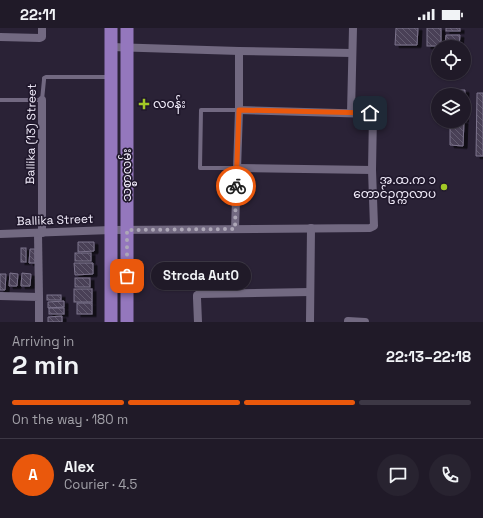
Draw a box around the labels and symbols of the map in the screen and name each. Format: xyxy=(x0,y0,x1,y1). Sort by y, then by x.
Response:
street label: Ballika (13) Street xyxy=(22,84,40,184)
place label: လဝန်း xyxy=(153,95,186,114)
pin xyxy=(353,96,387,130)
marker: လဝန်း xyxy=(138,98,150,110)
street label: သစ္စာလမ်း xyxy=(118,149,137,201)
courier xyxy=(216,166,256,206)
place label: အ.ထ.က ၁ တောင်ဥက္ကလာပ xyxy=(353,172,436,204)
marker: အ.ထ.က ၁ တောင်ဥက္ကလာပ xyxy=(439,182,449,192)
street label: Ballika Street xyxy=(16,211,94,229)
pin xyxy=(110,259,144,293)
callout: Strcda Aut0 xyxy=(151,262,251,290)

